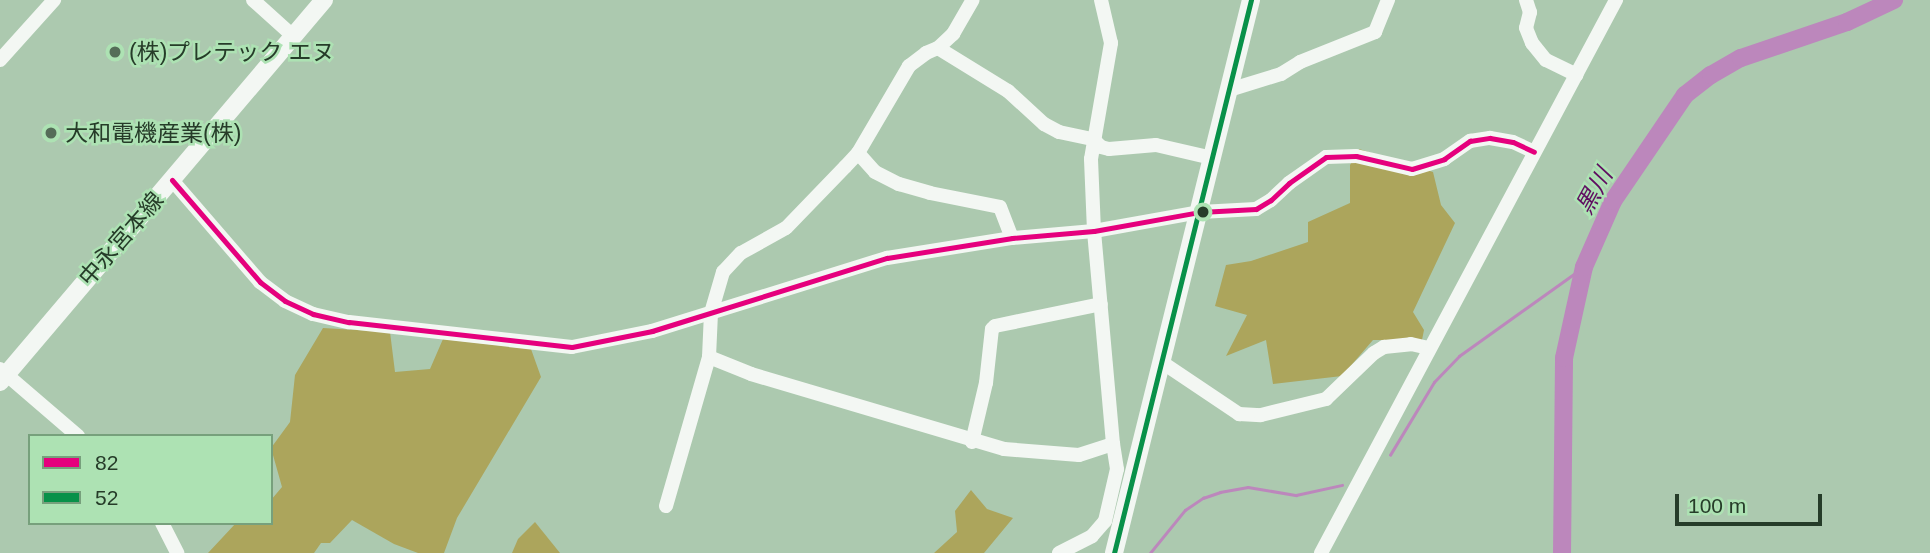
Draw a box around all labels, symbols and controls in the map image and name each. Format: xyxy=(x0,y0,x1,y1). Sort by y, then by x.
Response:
place label: (株)プレテック エヌ xyxy=(129,38,335,66)
marker: (株)プレテック エヌ xyxy=(107,44,123,60)
place label: 大和電機産業(株) xyxy=(65,119,241,147)
marker: 大和電機産業(株) xyxy=(43,125,59,141)
water label: 黒川 xyxy=(1570,163,1618,219)
street label: 中永宮本線 xyxy=(73,187,169,291)
unlabelled marker xyxy=(1196,205,1210,219)
legend xyxy=(28,434,273,525)
text: 82 xyxy=(95,451,118,474)
scale bar xyxy=(1678,480,1825,524)
text: 52 xyxy=(95,486,118,509)
text: 100 m xyxy=(1688,494,1746,517)

